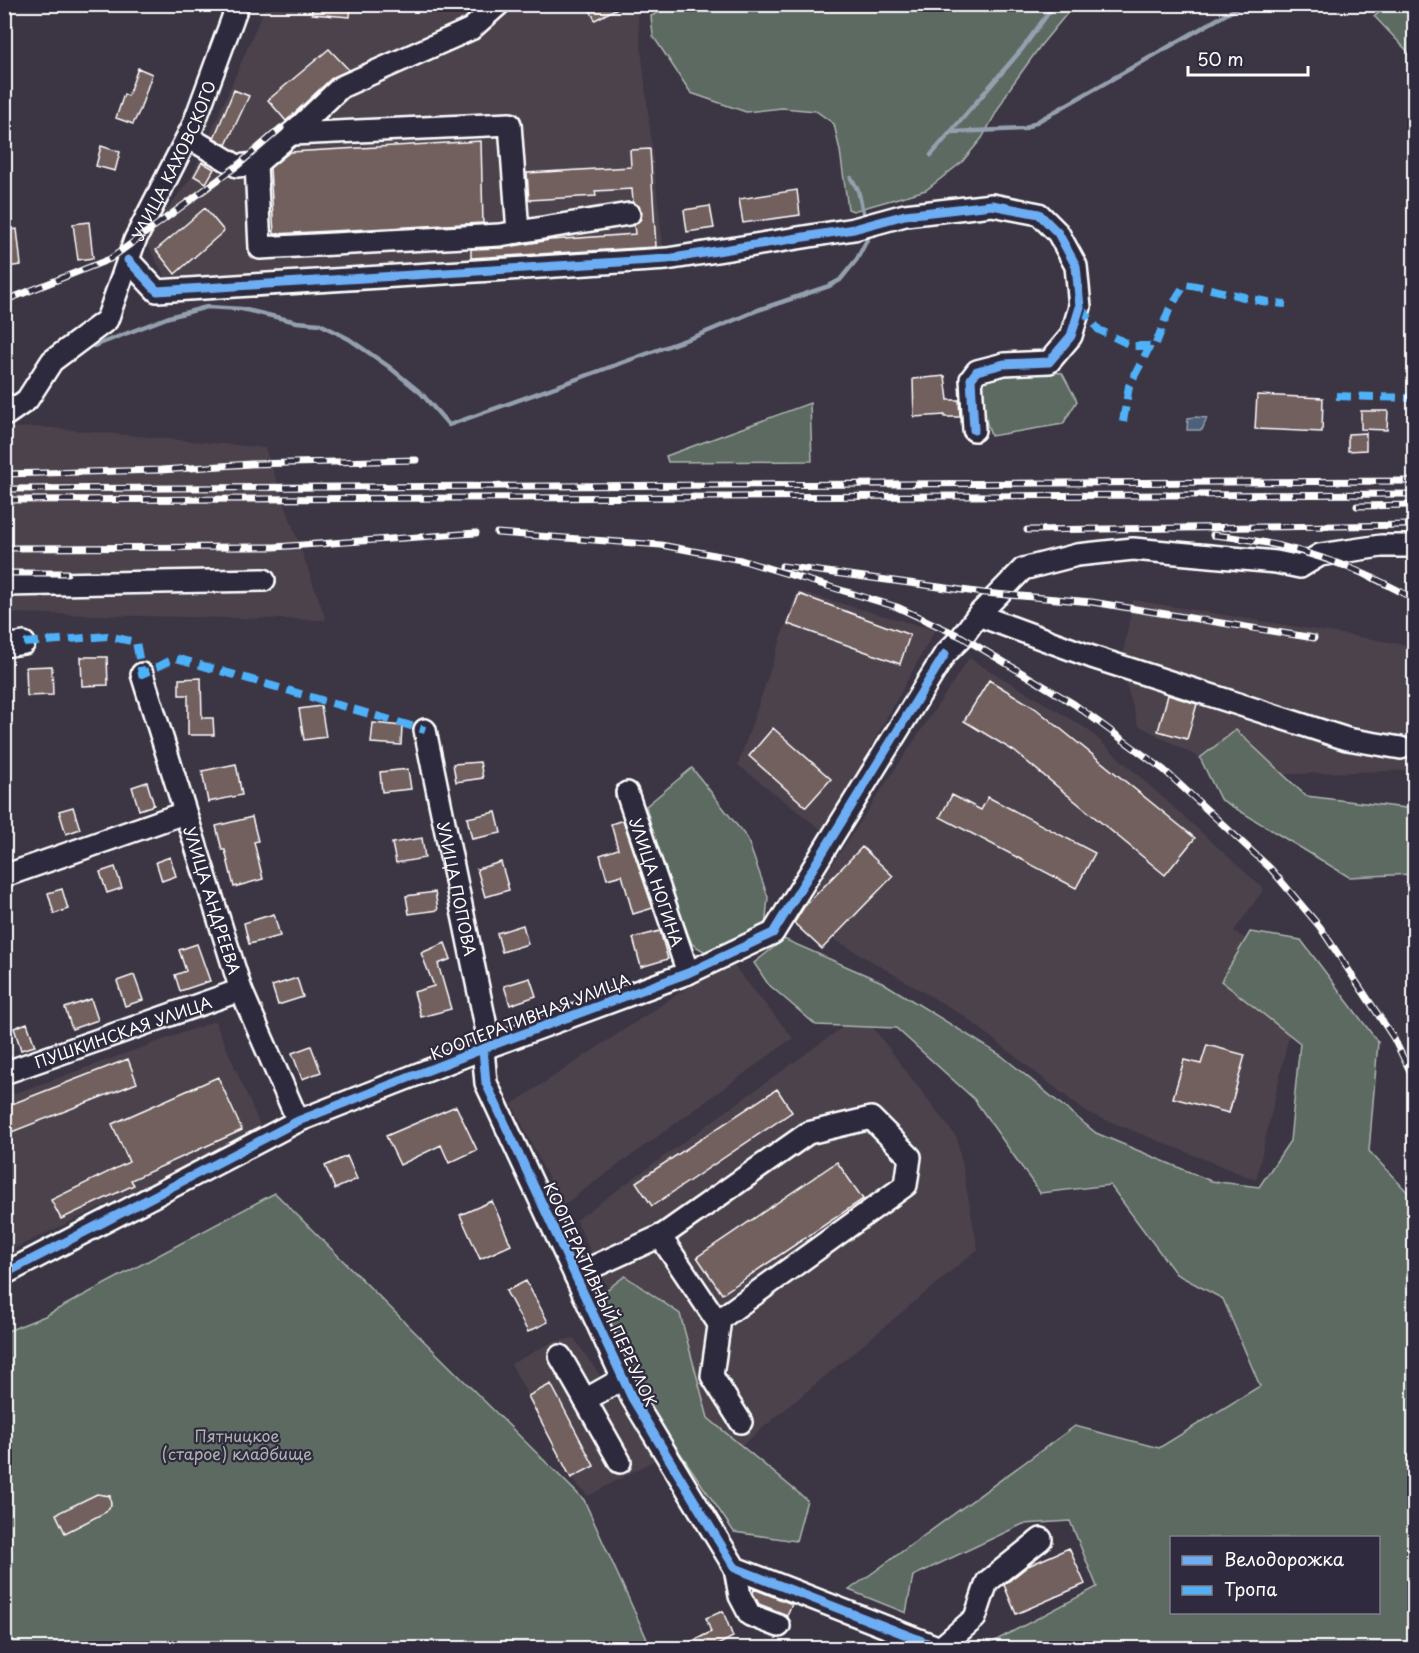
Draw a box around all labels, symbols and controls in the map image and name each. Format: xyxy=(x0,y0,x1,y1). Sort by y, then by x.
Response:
scale bar xyxy=(1188,39,1308,77)
text: 50 m xyxy=(1197,45,1244,72)
street label: УЛИЦА КАХОВСКОГО xyxy=(125,77,221,244)
street label: УЛИЦА НОГИНА xyxy=(624,815,690,950)
street label: УЛИЦА ПОПОВА xyxy=(432,819,483,958)
street label: УЛИЦА АНДРЕЕВА xyxy=(178,823,247,978)
street label: КООПЕРАТИВНАЯ УЛИЦА xyxy=(426,967,634,1065)
street label: ПУШКИНСКАЯ УЛИЦА xyxy=(31,989,215,1073)
street label: КООПЕРАТИВНЫЙ ПЕРЕУЛОК xyxy=(538,1178,664,1410)
park label: Пятницкое (старое) кладбище xyxy=(162,1423,312,1465)
legend xyxy=(1170,1536,1380,1614)
text: Велодорожка xyxy=(1224,1545,1345,1572)
text: Тропа xyxy=(1224,1575,1277,1602)

